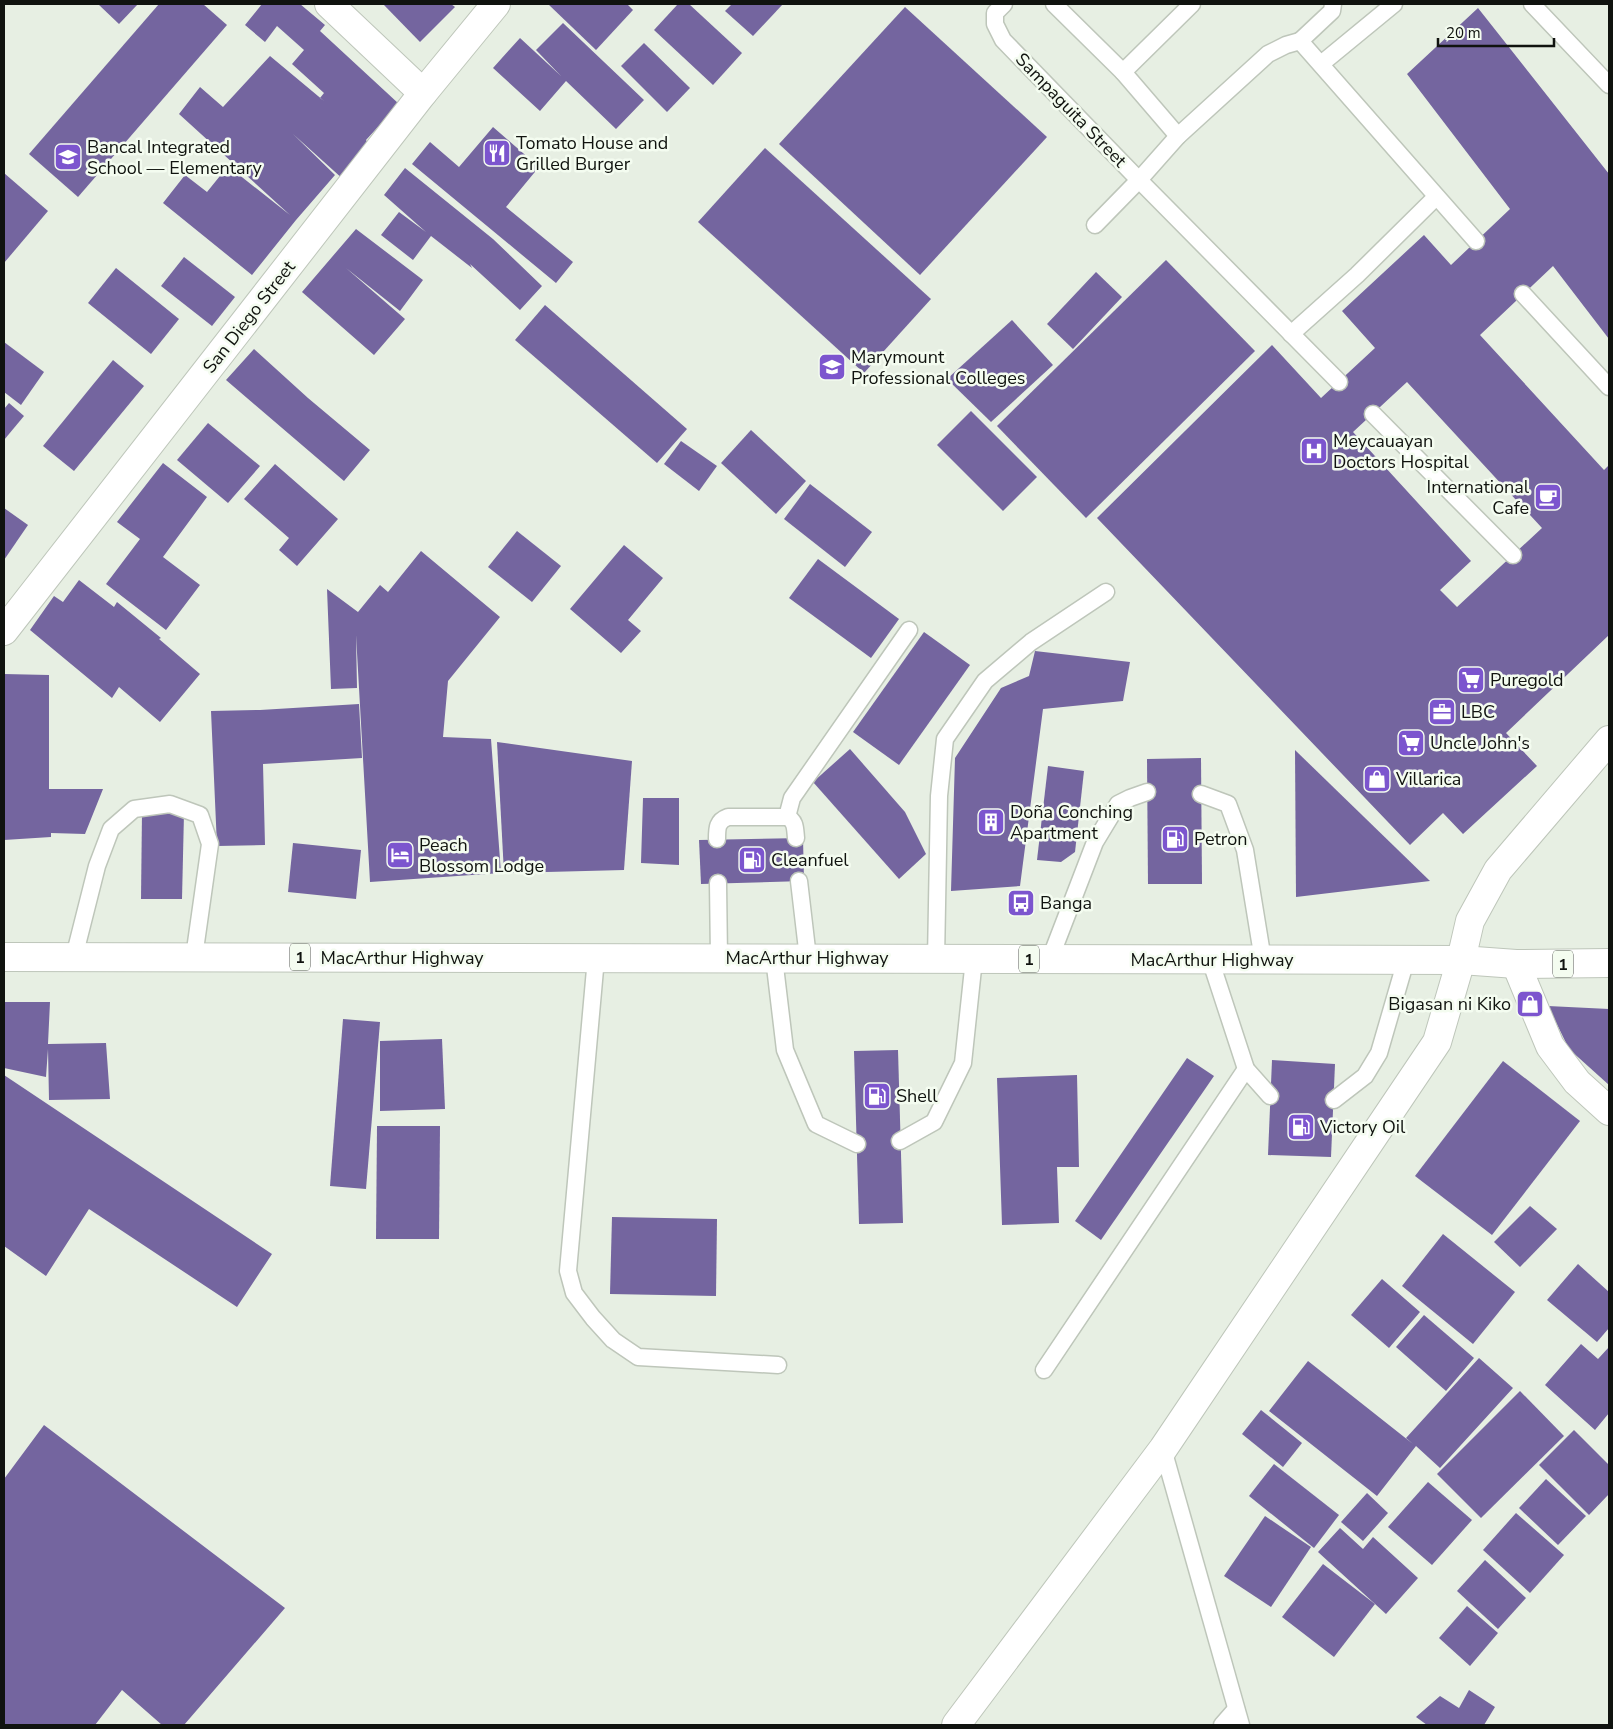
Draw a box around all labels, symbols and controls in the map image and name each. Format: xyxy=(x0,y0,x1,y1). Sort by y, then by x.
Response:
scale bar xyxy=(1438,15,1554,47)
text: 20 m xyxy=(1446,23,1481,43)
street label: Sampaguita Street xyxy=(1010,48,1132,173)
place label: Tomato House and Grilled Burger xyxy=(516,131,668,176)
place label: Bancal Integrated School — Elementary xyxy=(87,135,263,180)
restaurant icon: Tomato House and Grilled Burger xyxy=(482,138,512,168)
school or university icon: Bancal Integrated School — Elementary xyxy=(53,142,83,172)
street label: San Diego Street xyxy=(197,255,301,378)
place label: Marymount Professional Colleges xyxy=(851,345,1025,390)
school or university icon: Marymount Professional Colleges xyxy=(817,352,847,382)
place label: Meycauayan Doctors Hospital xyxy=(1333,429,1469,474)
hospital icon: Meycauayan Doctors Hospital xyxy=(1299,436,1329,466)
place label: International Cafe xyxy=(1427,475,1530,520)
cafe icon: International Cafe xyxy=(1533,482,1563,512)
supermarket icon: Puregold xyxy=(1456,665,1486,695)
place label: Puregold xyxy=(1490,668,1564,692)
office icon: LBC xyxy=(1427,697,1457,727)
place label: LBC xyxy=(1461,700,1495,724)
supermarket icon: Uncle John's xyxy=(1396,728,1426,758)
place label: Uncle John's xyxy=(1430,731,1530,755)
shop icon: Villarica xyxy=(1362,764,1392,794)
place label: Villarica xyxy=(1395,767,1461,791)
place label: Doña Conching Apartment xyxy=(1010,800,1133,845)
building icon: Doña Conching Apartment xyxy=(976,807,1006,837)
fuel station icon: Petron xyxy=(1160,824,1190,854)
place label: Petron xyxy=(1194,827,1247,851)
place label: Peach Blossom Lodge xyxy=(419,833,544,878)
hotel icon: Peach Blossom Lodge xyxy=(385,840,415,870)
fuel station icon: Cleanfuel xyxy=(737,845,767,875)
place label: Cleanfuel xyxy=(771,848,849,872)
bus stop icon: Banga xyxy=(1006,888,1036,918)
place label: Banga xyxy=(1040,891,1092,915)
road number: 1 xyxy=(290,944,310,970)
street label: MacArthur Highway xyxy=(320,946,484,970)
street label: MacArthur Highway xyxy=(725,946,889,970)
road number: 1 xyxy=(1019,946,1039,972)
street label: MacArthur Highway xyxy=(1130,948,1294,972)
road number: 1 xyxy=(1553,951,1573,978)
shop icon: Bigasan ni Kiko xyxy=(1515,989,1545,1019)
place label: Bigasan ni Kiko xyxy=(1388,992,1511,1016)
fuel station icon: Shell xyxy=(862,1081,892,1111)
place label: Shell xyxy=(896,1084,938,1108)
fuel station icon: Victory Oil xyxy=(1286,1112,1316,1142)
place label: Victory Oil xyxy=(1319,1115,1406,1139)

